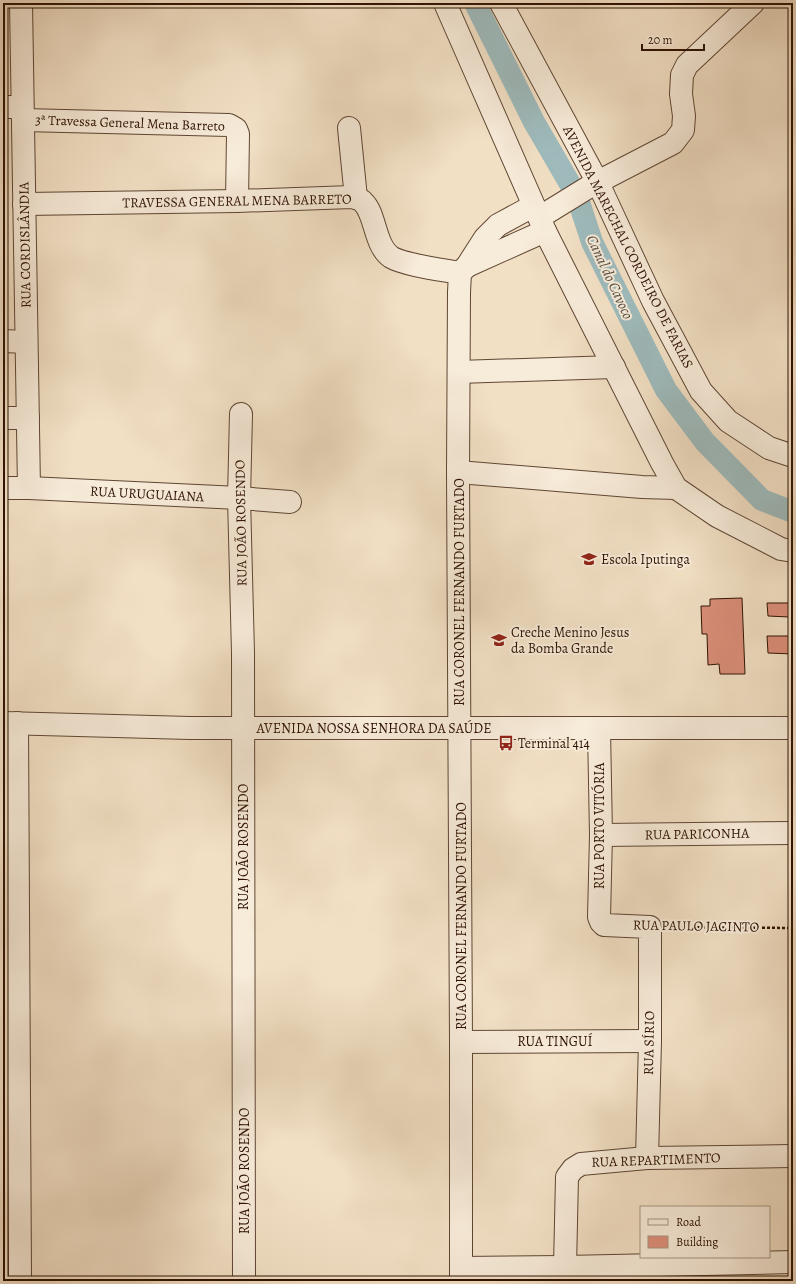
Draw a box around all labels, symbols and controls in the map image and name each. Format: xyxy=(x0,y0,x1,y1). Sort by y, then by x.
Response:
scale bar xyxy=(642,26,704,52)
text: 20 m xyxy=(648,32,672,48)
street label: 3ª Travessa General Mena Barreto xyxy=(35,110,225,136)
street label: AVENIDA MARECHAL CORDEIRO DE FARIAS xyxy=(558,122,698,372)
street label: RUA CORDISLÂNDIA xyxy=(14,181,36,308)
street label: TRAVESSA GENERAL MENA BARRETO xyxy=(122,189,352,212)
water label: Canal do Cavoco xyxy=(582,232,638,322)
street label: RUA JOÃO ROSENDO xyxy=(230,459,252,586)
street label: RUA CORONEL FERNANDO FURTADO xyxy=(450,478,469,706)
street label: RUA URUGUAIANA xyxy=(90,482,205,507)
school or university icon: Escola Iputinga xyxy=(580,550,598,568)
place label: Escola Iputinga xyxy=(601,550,690,569)
place label: Creche Menino Jesus da Bomba Grande xyxy=(511,623,629,658)
school or university icon: Creche Menino Jesus da Bomba Grande xyxy=(490,631,508,649)
street label: AVENIDA NOSSA SENHORA DA SAÚDE xyxy=(256,719,491,738)
bus stop icon: Terminal 414 xyxy=(497,734,515,752)
place label: Terminal 414 xyxy=(518,734,590,753)
street label: RUA PORTO VITÓRIA xyxy=(590,762,609,889)
street label: RUA JOÃO ROSENDO xyxy=(234,783,253,910)
street label: RUA CORONEL FERNANDO FURTADO xyxy=(452,802,471,1030)
street label: RUA PARICONHA xyxy=(644,824,750,844)
street label: RUA PAULO JACINTO xyxy=(633,915,760,937)
street label: RUA SÍRIO xyxy=(639,1010,659,1075)
street label: RUA TINGUÍ xyxy=(517,1032,593,1051)
street label: RUA JOÃO ROSENDO xyxy=(235,1107,254,1234)
street label: RUA REPARTIMENTO xyxy=(591,1148,721,1172)
legend xyxy=(640,1206,770,1258)
text: Road xyxy=(676,1214,702,1230)
text: Building xyxy=(676,1234,718,1250)

